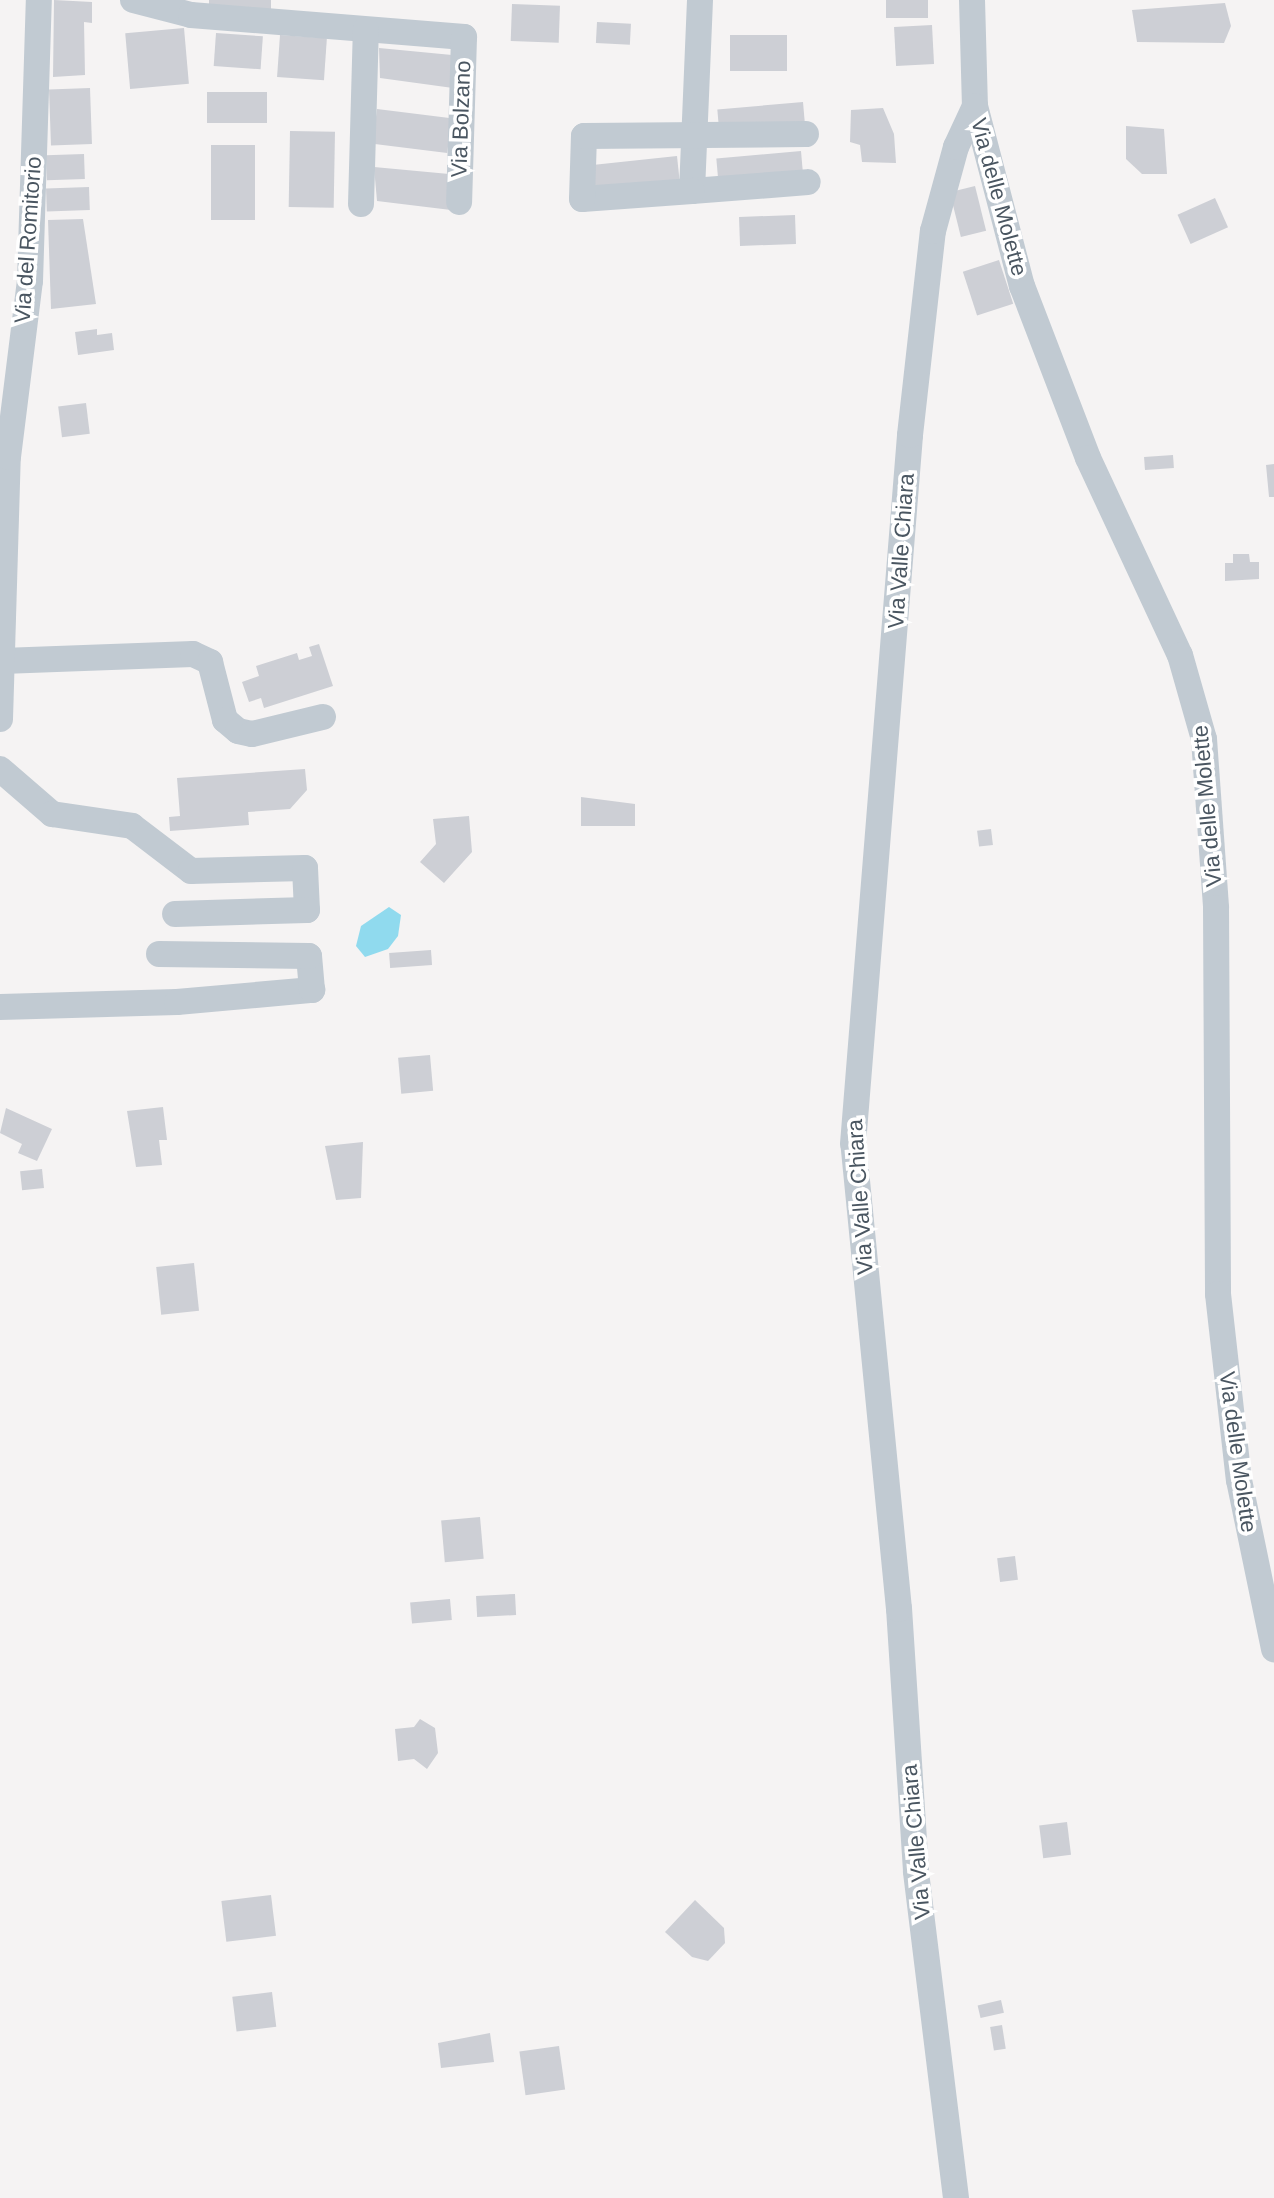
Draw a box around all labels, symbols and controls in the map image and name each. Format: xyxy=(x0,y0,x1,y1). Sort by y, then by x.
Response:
street label: Via Bolzano xyxy=(446,60,476,178)
street label: Via delle Molette xyxy=(965,115,1033,279)
street label: Via del Romitorio xyxy=(9,156,47,324)
street label: Via Valle Chiara xyxy=(882,472,920,630)
street label: Via delle Molette xyxy=(1187,724,1227,888)
street label: Via Valle Chiara xyxy=(841,1118,879,1276)
street label: Via delle Molette xyxy=(1214,1370,1262,1534)
street label: Via Valle Chiara xyxy=(896,1763,936,1921)

